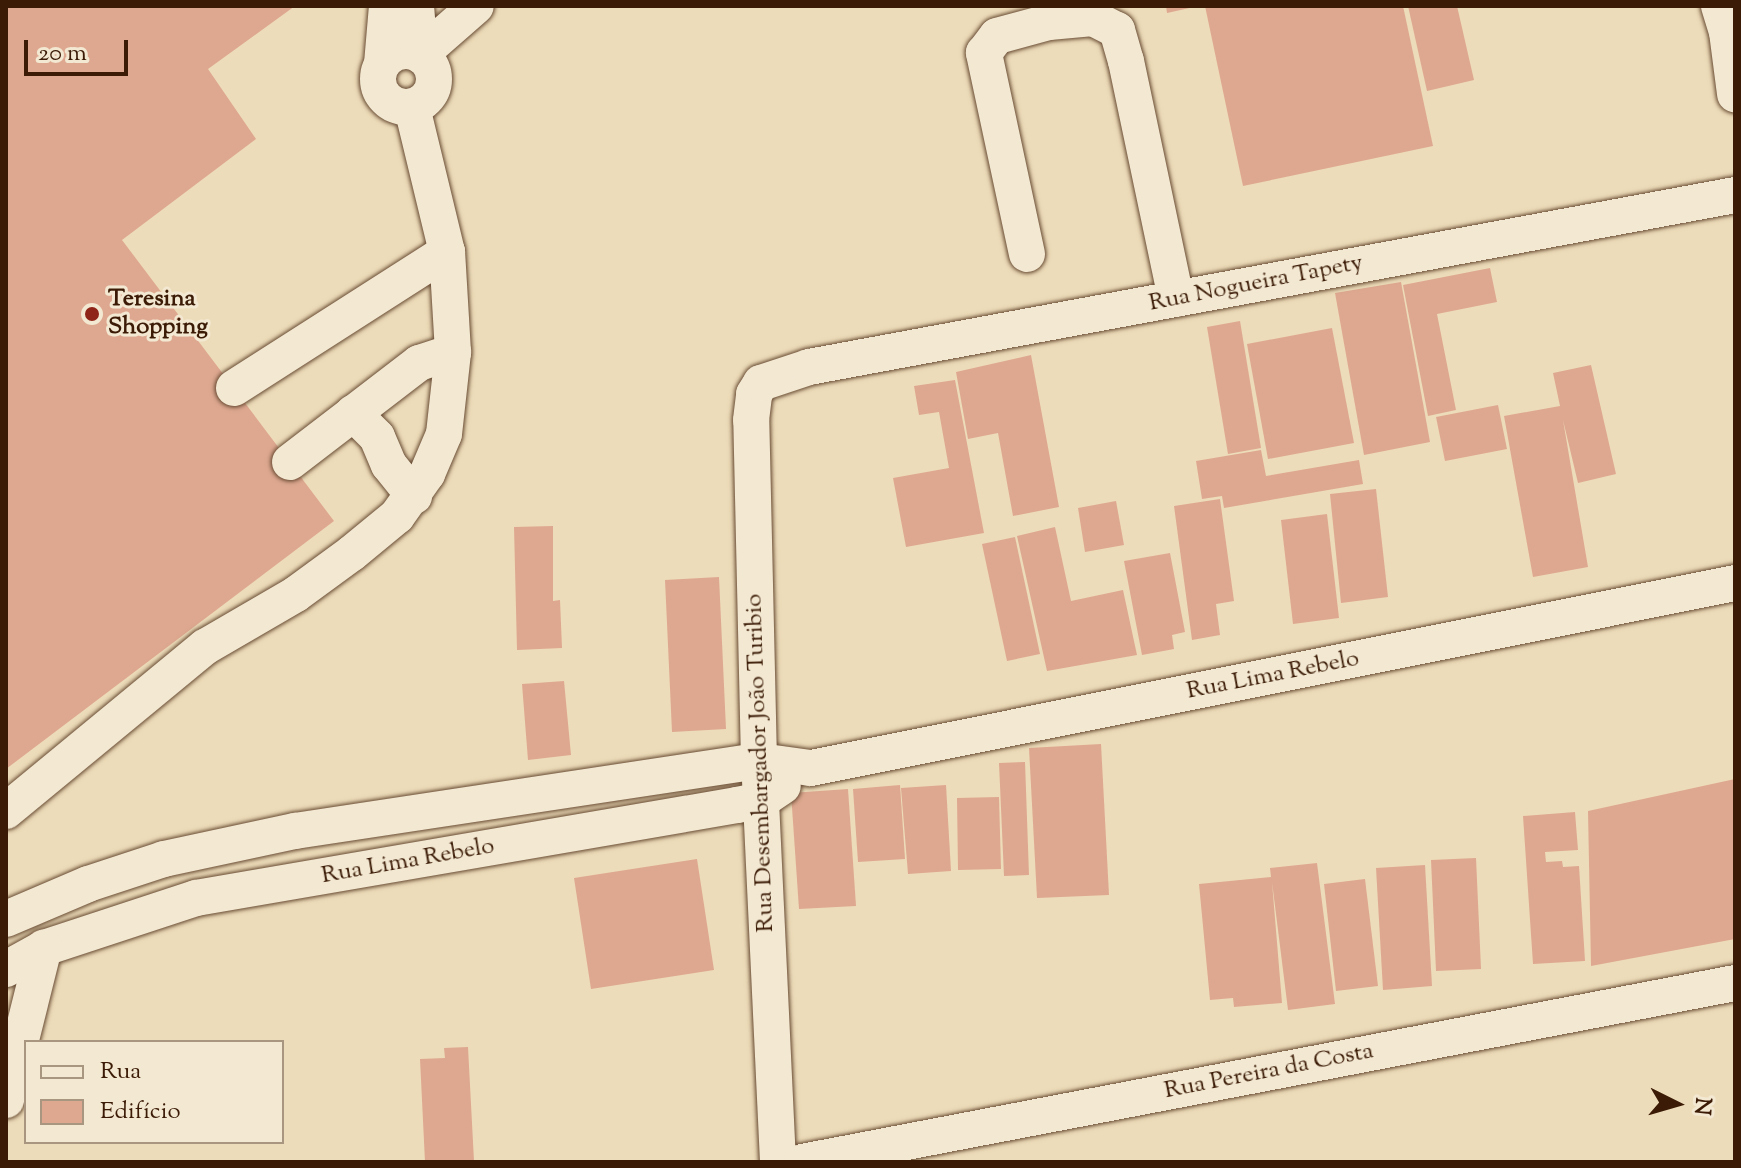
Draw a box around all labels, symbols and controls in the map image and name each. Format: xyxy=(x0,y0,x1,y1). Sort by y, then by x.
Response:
scale bar xyxy=(28,24,132,74)
text: 20 m xyxy=(38,37,87,71)
street label: Rua Nogueira Tapety xyxy=(1147,249,1365,319)
place label: Teresina Shopping xyxy=(108,286,208,342)
marker: Teresina Shopping xyxy=(83,305,101,323)
street label: Rua Desembargador João Turibio xyxy=(741,593,781,933)
street label: Rua Lima Rebelo xyxy=(1184,645,1362,707)
street label: Rua Lima Rebelo xyxy=(319,833,497,891)
street label: Rua Pereira da Costa xyxy=(1162,1038,1376,1106)
legend xyxy=(24,1040,284,1144)
text: Rua xyxy=(100,1055,141,1089)
north arrow xyxy=(1637,1064,1717,1144)
text: Edifício xyxy=(100,1095,181,1129)
text: N xyxy=(1684,1096,1718,1116)

